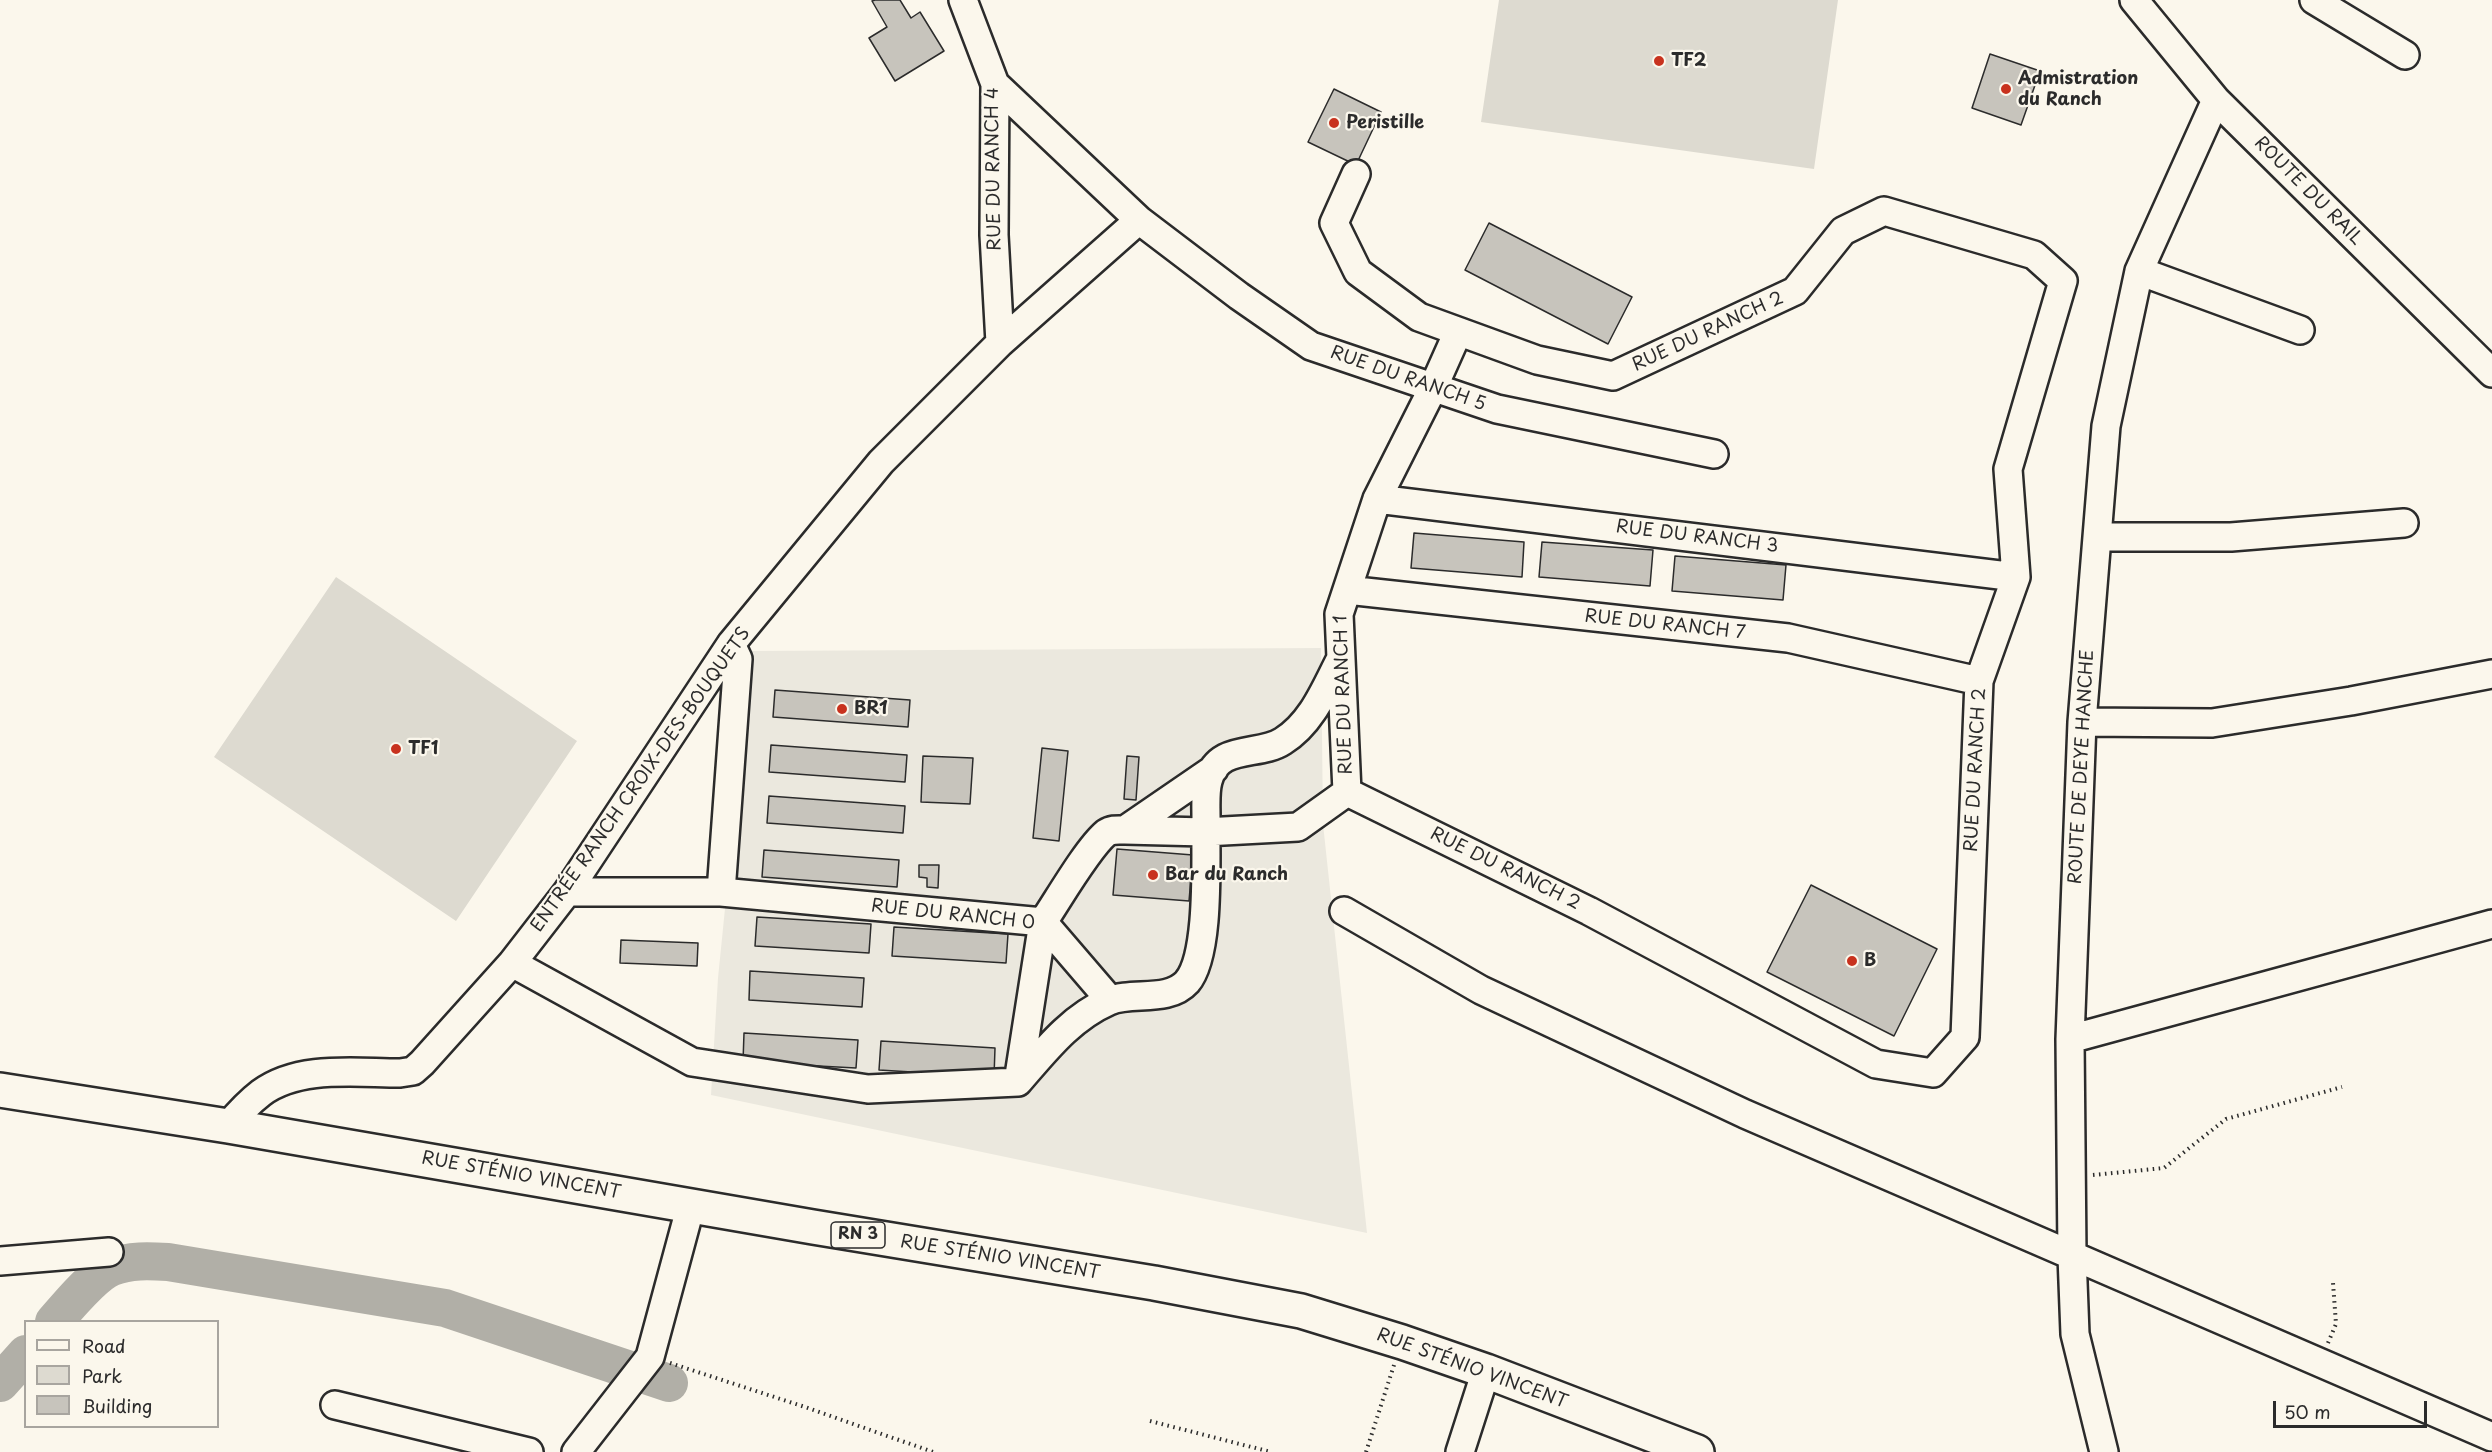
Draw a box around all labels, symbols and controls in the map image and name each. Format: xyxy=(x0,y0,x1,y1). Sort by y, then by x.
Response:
place label: TF2 xyxy=(1671,50,1706,72)
marker: TF2 xyxy=(1652,54,1666,68)
place label: Admistration du Ranch xyxy=(2018,68,2138,110)
marker: Admistration du Ranch xyxy=(1999,82,2013,96)
street label: RUE DU RANCH 4 xyxy=(982,87,1006,251)
place label: Peristille xyxy=(1346,112,1424,134)
marker: Peristille xyxy=(1327,116,1341,130)
street label: ROUTE DU RAIL xyxy=(2249,132,2367,250)
street label: RUE DU RANCH 2 xyxy=(1629,287,1787,377)
street label: RUE DU RANCH 5 xyxy=(1327,342,1489,416)
street label: RUE DU RANCH 3 xyxy=(1615,516,1779,558)
street label: RUE DU RANCH 7 xyxy=(1583,606,1747,644)
street label: RUE DU RANCH 1 xyxy=(1330,615,1358,775)
street label: ENTRÉE RANCH CROIX-DES-BOUQUETS xyxy=(527,624,755,936)
street label: ROUTE DE DEYE HANCHE xyxy=(2065,649,2099,885)
street label: RUE DU RANCH 2 xyxy=(1961,687,1991,853)
place label: BR1 xyxy=(854,698,888,720)
marker: BR1 xyxy=(835,702,849,716)
place label: TF1 xyxy=(408,738,438,760)
marker: TF1 xyxy=(389,742,403,756)
street label: RUE DU RANCH 2 xyxy=(1426,823,1584,915)
place label: Bar du Ranch xyxy=(1165,864,1288,886)
marker: Bar du Ranch xyxy=(1146,868,1160,882)
street label: RUE DU RANCH 0 xyxy=(870,896,1036,934)
place label: B xyxy=(1864,950,1876,972)
marker: B xyxy=(1845,954,1859,968)
street label: RUE STÉNIO VINCENT xyxy=(420,1148,622,1204)
road number: RN 3 xyxy=(831,1222,885,1248)
street label: RUE STÉNIO VINCENT xyxy=(899,1232,1101,1284)
legend xyxy=(24,1320,219,1428)
street label: RUE STÉNIO VINCENT xyxy=(1373,1324,1571,1414)
text: Road xyxy=(82,1332,126,1359)
text: Park xyxy=(82,1362,122,1389)
scale bar xyxy=(2276,1389,2430,1427)
text: Building xyxy=(82,1392,152,1419)
text: 50 m xyxy=(2284,1398,2331,1425)

